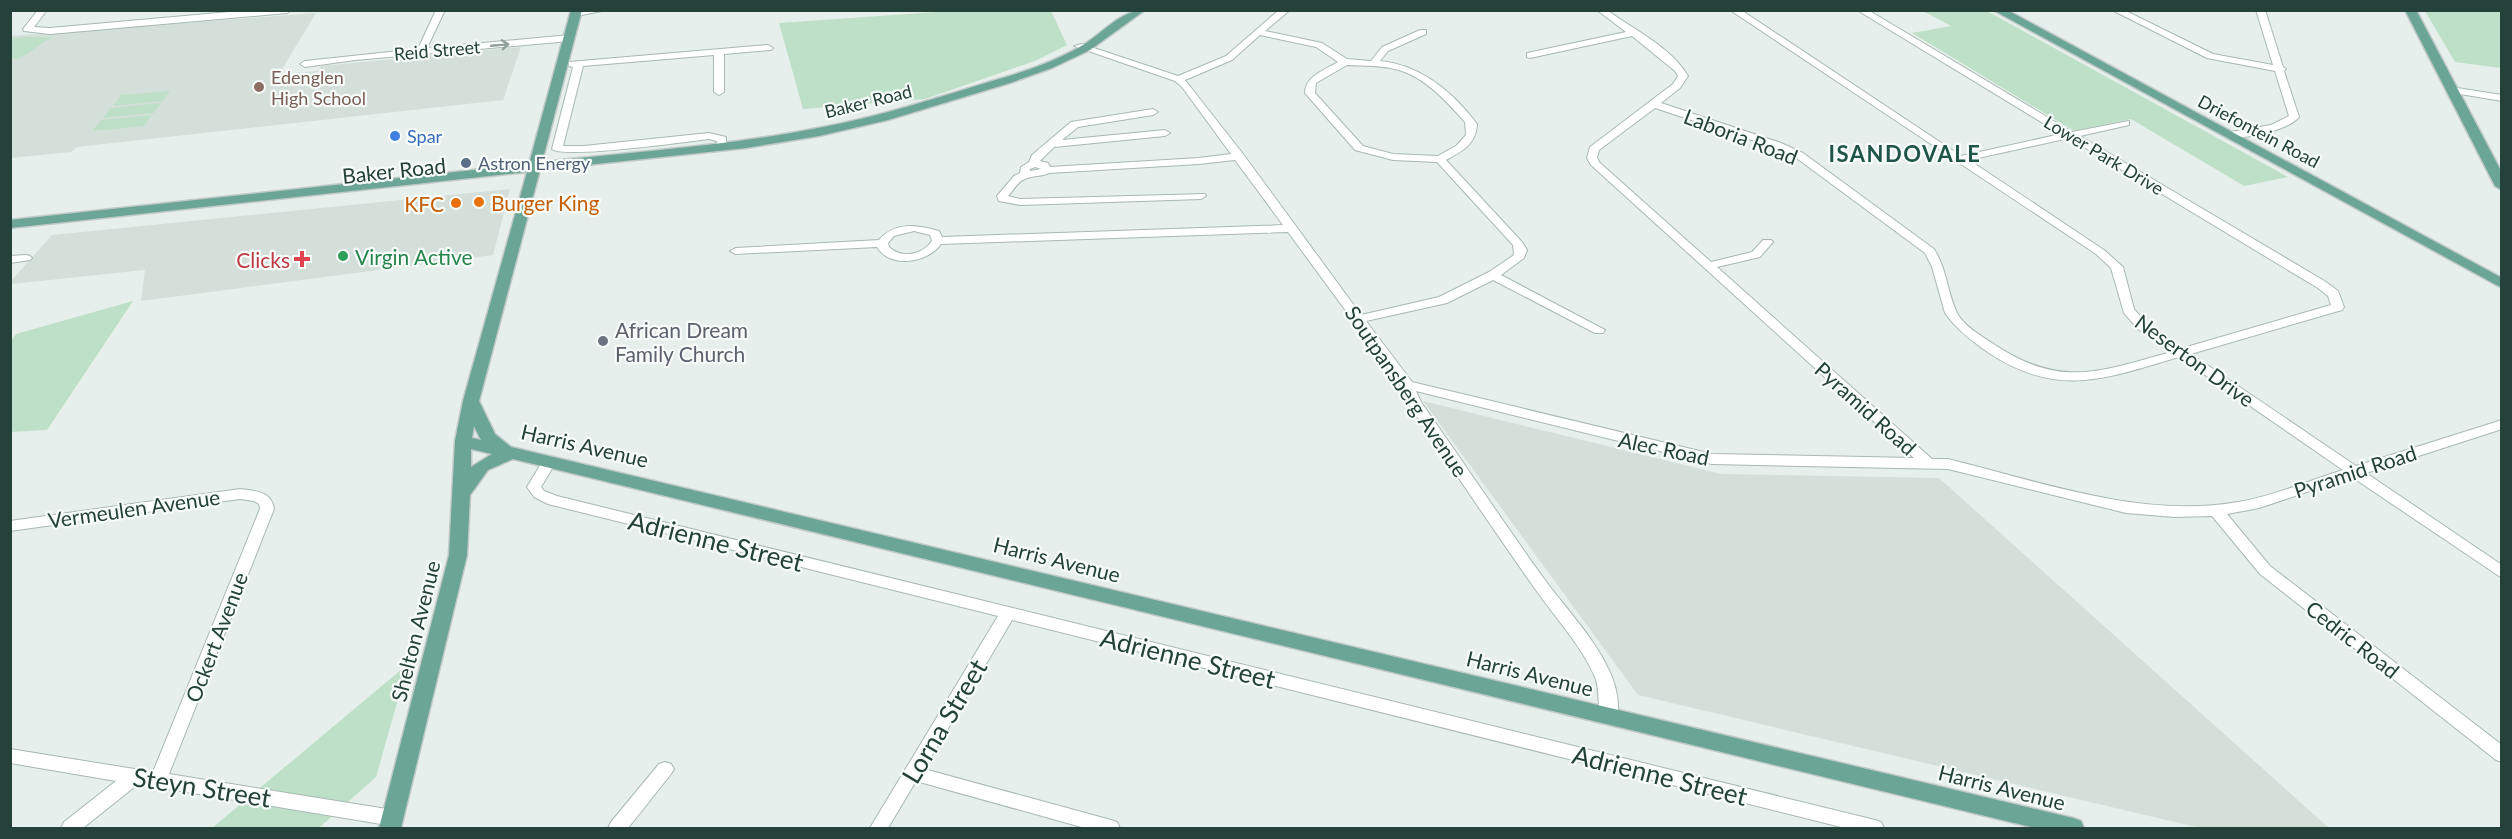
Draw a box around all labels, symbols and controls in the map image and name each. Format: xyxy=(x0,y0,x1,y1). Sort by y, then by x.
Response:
street label: Reid Street xyxy=(393,35,482,65)
one-way arrow xyxy=(490,39,510,50)
place label: Edenglen High School xyxy=(271,66,366,109)
marker: Edenglen High School xyxy=(252,80,266,94)
street label: Baker Road xyxy=(822,80,914,122)
street label: Driefontein Road xyxy=(2194,90,2324,172)
street label: Laboria Road xyxy=(1681,103,1801,169)
street label: Lower Park Drive xyxy=(2040,111,2168,199)
place label: Spar xyxy=(407,125,443,147)
marker: Spar xyxy=(388,129,402,143)
district label: ISANDOVALE xyxy=(1829,140,1981,167)
street label: Baker Road xyxy=(341,152,447,188)
place label: Astron Energy xyxy=(478,152,591,174)
marker: Astron Energy xyxy=(459,156,473,170)
place label: Burger King xyxy=(491,190,600,215)
place label: KFC xyxy=(404,191,444,216)
marker: Burger King xyxy=(472,195,486,209)
marker: KFC xyxy=(449,196,463,210)
place label: Virgin Active xyxy=(355,244,473,269)
place label: Clicks xyxy=(236,247,290,272)
marker: Virgin Active xyxy=(336,249,350,263)
marker: Clicks xyxy=(295,252,309,266)
street label: Soutpansberg Avenue xyxy=(1340,301,1474,481)
street label: Neserton Drive xyxy=(2131,308,2259,412)
place label: African Dream Family Church xyxy=(615,317,748,366)
marker: African Dream Family Church xyxy=(596,334,610,348)
street label: Pyramid Road xyxy=(1810,356,1922,460)
street label: Harris Avenue xyxy=(519,418,651,472)
street label: Alec Road xyxy=(1616,426,1712,470)
street label: Pyramid Road xyxy=(2291,439,2419,503)
street label: Vermeulen Avenue xyxy=(46,484,222,532)
street label: Adrienne Street xyxy=(625,504,807,578)
street label: Harris Avenue xyxy=(991,531,1123,587)
street label: Shelton Avenue xyxy=(385,558,445,704)
street label: Ockert Avenue xyxy=(180,568,252,706)
street label: Cedric Road xyxy=(2301,595,2405,683)
street label: Adrienne Street xyxy=(1097,621,1279,695)
street label: Harris Avenue xyxy=(1464,645,1596,701)
street label: Lorna Street xyxy=(894,653,994,789)
street label: Adrienne Street xyxy=(1569,738,1751,812)
street label: Harris Avenue xyxy=(1936,759,2068,815)
street label: Steyn Street xyxy=(131,760,274,814)

